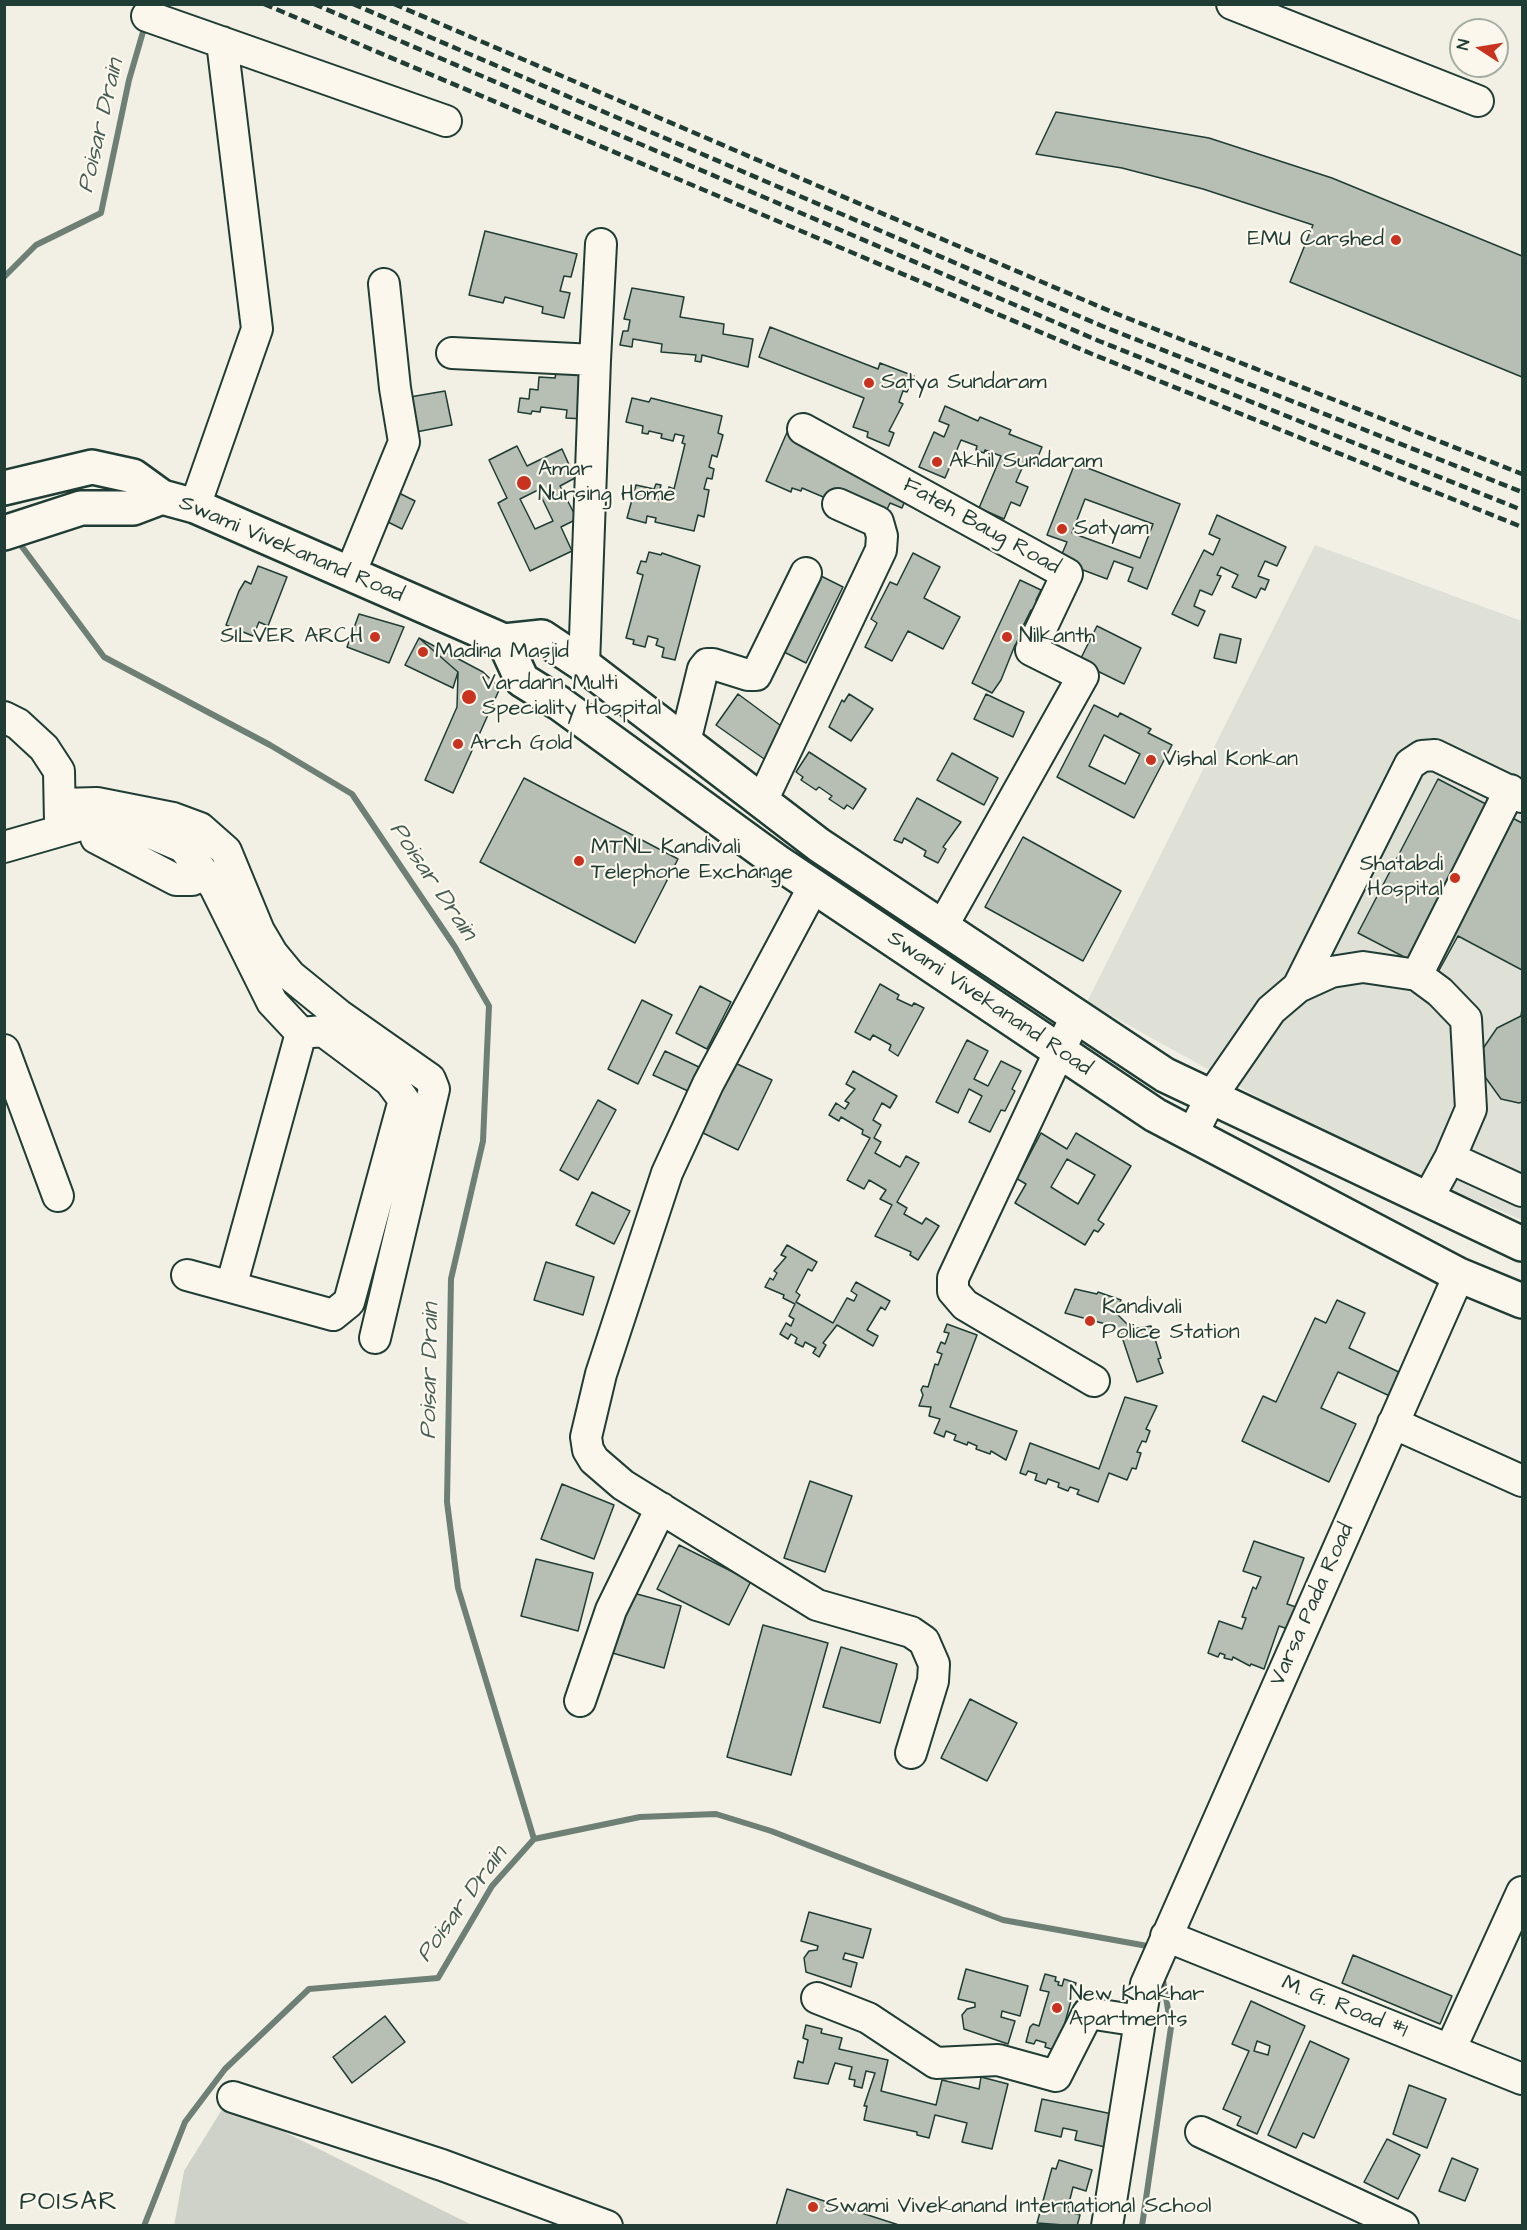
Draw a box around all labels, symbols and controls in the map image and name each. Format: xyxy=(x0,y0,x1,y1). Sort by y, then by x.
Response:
north arrow xyxy=(1449,18,1509,78)
text: N xyxy=(1452,37,1475,52)
water label: Poisar Drain xyxy=(73,56,131,196)
place label: EMU Carshed xyxy=(1248,227,1384,253)
marker: EMU Carshed xyxy=(1389,233,1403,247)
place label: Satya Sundaram xyxy=(881,370,1047,396)
marker: Satya Sundaram xyxy=(862,376,876,390)
place label: Akhil Sundaram xyxy=(949,449,1102,475)
marker: Akhil Sundaram xyxy=(930,455,944,469)
place label: Amar Nursing Home xyxy=(538,457,675,508)
street label: Fateh Baug Road xyxy=(898,473,1064,581)
marker: Amar Nursing Home xyxy=(515,474,533,492)
street label: Swami Vivekanand Road xyxy=(175,491,407,609)
place label: Satyam xyxy=(1074,516,1149,542)
marker: Satyam xyxy=(1055,522,1069,536)
place label: SILVER ARCH xyxy=(220,624,363,650)
place label: Nilkanth xyxy=(1019,624,1095,650)
marker: SILVER ARCH xyxy=(368,630,382,644)
marker: Nilkanth xyxy=(1000,630,1014,644)
place label: Madina Masjid xyxy=(435,639,569,665)
marker: Madina Masjid xyxy=(416,645,430,659)
place label: Vardann Multi Speciality Hospital xyxy=(482,671,661,722)
marker: Vardann Multi Speciality Hospital xyxy=(460,688,478,706)
place label: Arch Gold xyxy=(470,731,572,757)
marker: Arch Gold xyxy=(451,737,465,751)
place label: Vishal Konkan xyxy=(1163,747,1298,773)
marker: Vishal Konkan xyxy=(1144,753,1158,767)
water label: Poisar Drain xyxy=(382,817,482,947)
place label: MTNL Kandivali Telephone Exchange xyxy=(591,835,793,886)
place label: Shatabdi Hospital xyxy=(1360,852,1443,903)
marker: MTNL Kandivali Telephone Exchange xyxy=(572,854,586,868)
marker: Shatabdi Hospital xyxy=(1448,871,1462,885)
street label: Swami Vivekanand Road xyxy=(882,926,1096,1082)
place label: Kandivali Police Station xyxy=(1102,1295,1240,1346)
water label: Poisar Drain xyxy=(415,1303,447,1439)
marker: Kandivali Police Station xyxy=(1083,1314,1097,1328)
street label: Varsa Pada Road xyxy=(1265,1520,1361,1690)
water label: Poisar Drain xyxy=(411,1841,515,1969)
street label: M. G. Road #1 xyxy=(1277,1971,1411,2045)
place label: New Khakhar Apartments xyxy=(1069,1982,1204,2034)
marker: New Khakhar Apartments xyxy=(1050,2001,1064,2015)
district label: POISAR xyxy=(20,2188,118,2220)
place label: Swami Vivekanand International School xyxy=(825,2194,1211,2220)
marker: Swami Vivekanand International School xyxy=(806,2200,820,2214)

